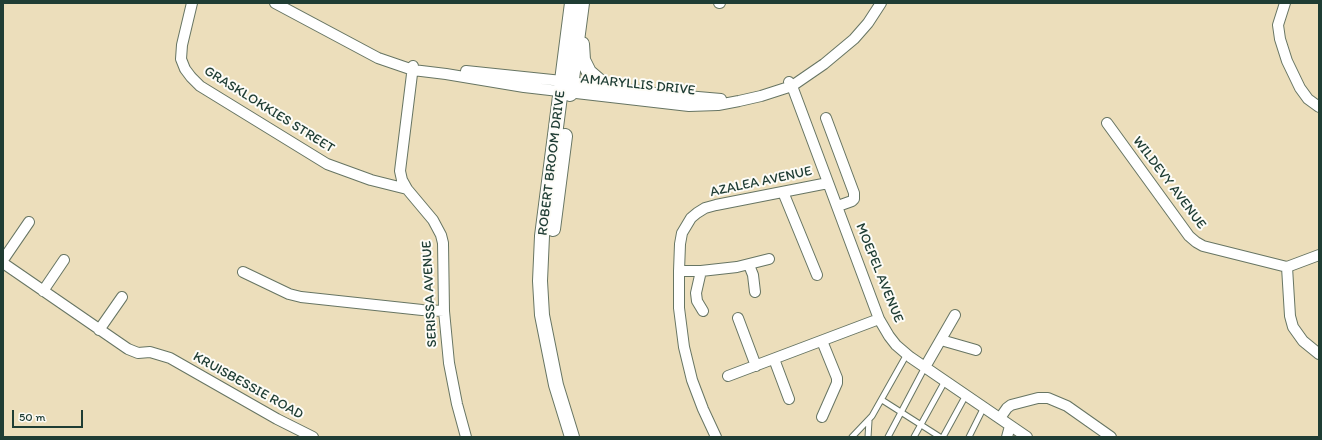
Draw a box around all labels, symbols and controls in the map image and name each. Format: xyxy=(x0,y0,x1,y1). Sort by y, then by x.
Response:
street label: GRASKLOKKIES STREET xyxy=(201,63,337,157)
street label: AMARYLLIS DRIVE xyxy=(580,71,696,99)
street label: ROBERT BROOM DRIVE xyxy=(535,89,569,237)
street label: WILDEVY AVENUE xyxy=(1129,133,1209,233)
street label: AZALEA AVENUE xyxy=(708,163,814,201)
street label: MOEPEL AVENUE xyxy=(851,221,907,325)
street label: SERISSA AVENUE xyxy=(419,240,441,348)
street label: KRUISBESSIE ROAD xyxy=(190,349,306,423)
scale bar xyxy=(14,402,85,428)
text: 50 m xyxy=(19,410,45,424)

